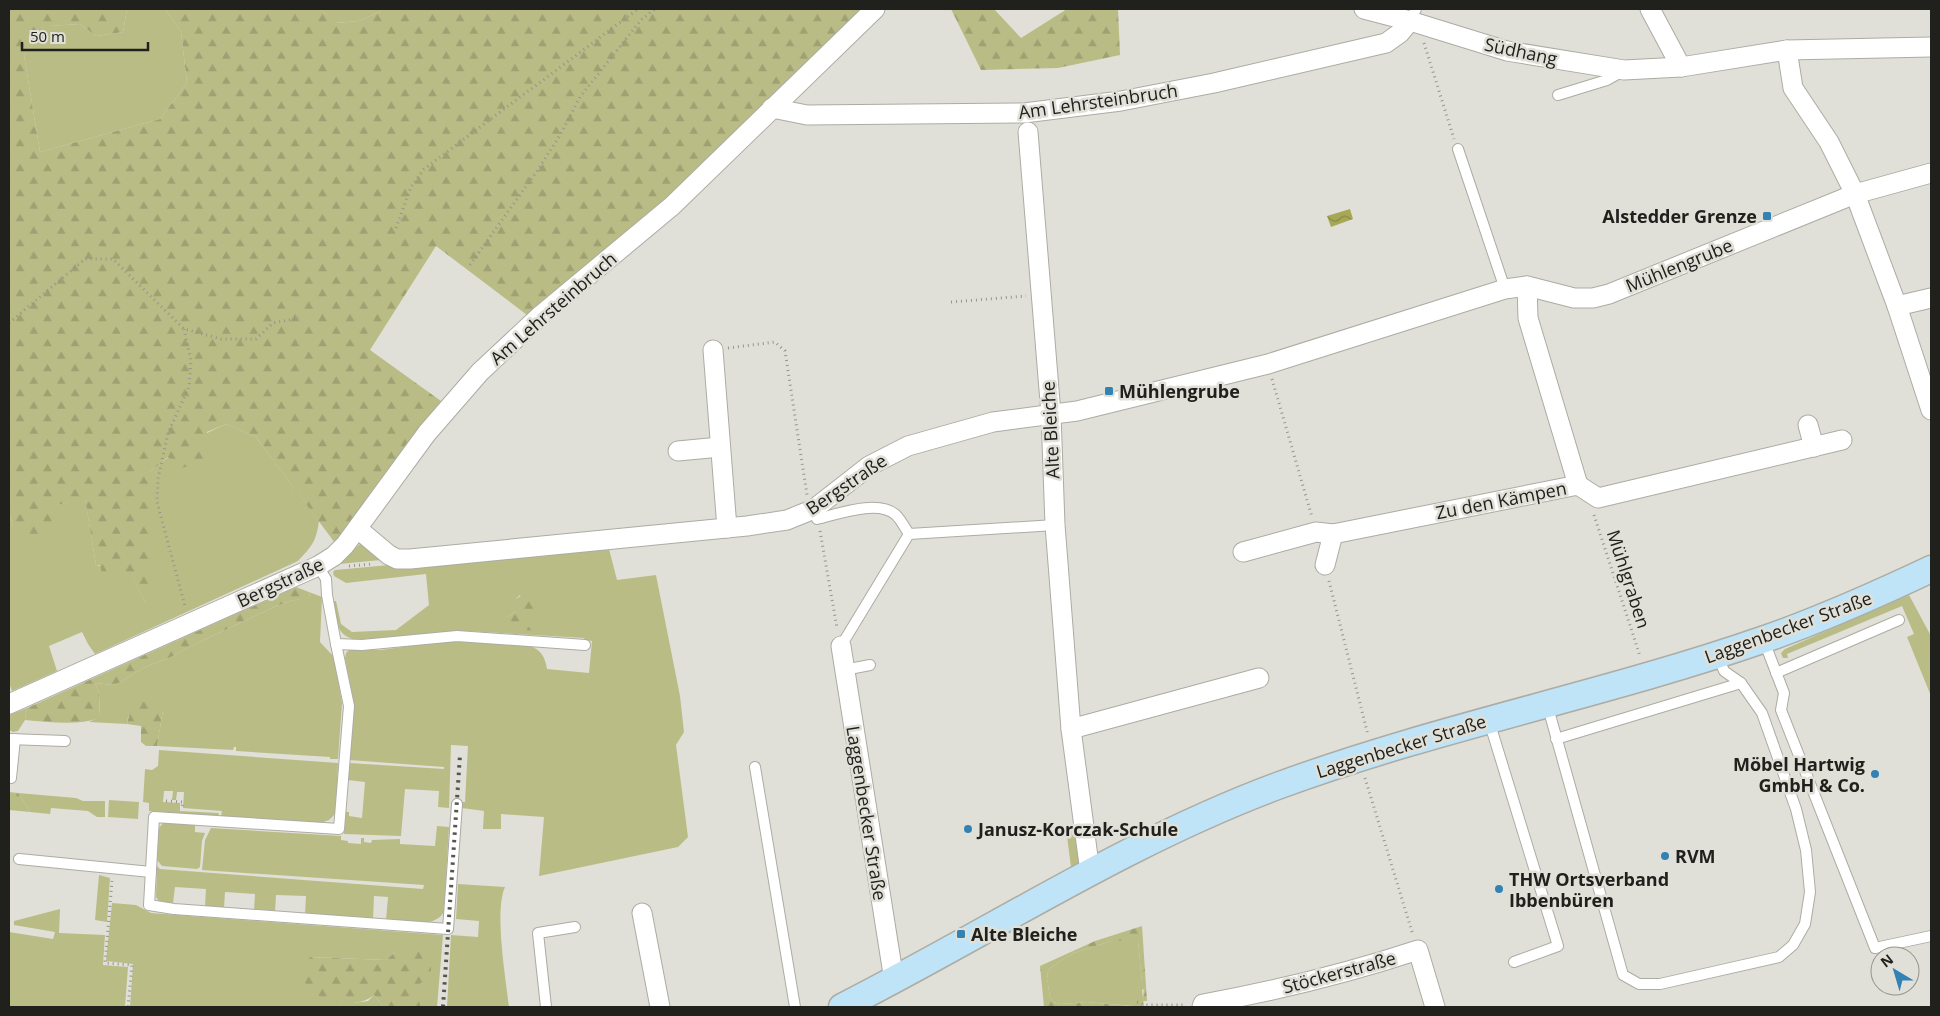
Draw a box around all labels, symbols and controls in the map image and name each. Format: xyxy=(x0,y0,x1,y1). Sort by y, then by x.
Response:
scale bar xyxy=(22,20,149,52)
text: 50 m xyxy=(30,26,65,46)
street label: Südhang xyxy=(1482,32,1560,70)
street label: Am Lehrsteinbruch xyxy=(1017,78,1179,124)
place label: Alstedder Grenze xyxy=(1602,204,1757,228)
marker: Alstedder Grenze xyxy=(1761,210,1773,222)
street label: Mühlengrube xyxy=(1622,233,1736,297)
street label: Am Lehrsteinbruch xyxy=(485,246,621,370)
place label: Mühlengrube xyxy=(1119,379,1240,403)
street label: Alte Bleiche xyxy=(1035,381,1065,479)
marker: Mühlengrube xyxy=(1103,385,1115,397)
street label: Bergstraße xyxy=(801,448,891,520)
street label: Zu den Kämpen xyxy=(1434,476,1568,524)
street label: Mühlgraben xyxy=(1602,527,1656,631)
street label: Bergstraße xyxy=(233,552,327,612)
street label: Laggenbecker Straße xyxy=(1701,586,1875,668)
street label: Laggenbecker Straße xyxy=(1313,709,1489,783)
street label: Laggenbecker Straße xyxy=(841,724,893,902)
place label: Möbel Hartwig GmbH & Co. xyxy=(1733,752,1865,797)
marker: Möbel Hartwig GmbH & Co. xyxy=(1869,768,1881,780)
place label: Janusz-Korczak-Schule xyxy=(976,817,1178,841)
marker: Janusz-Korczak-Schule xyxy=(962,823,974,835)
place label: RVM xyxy=(1675,844,1716,868)
marker: RVM xyxy=(1659,850,1671,862)
place label: THW Ortsverband Ibbenbüren xyxy=(1509,867,1669,912)
marker: THW Ortsverband Ibbenbüren xyxy=(1493,883,1505,895)
place label: Alte Bleiche xyxy=(971,922,1077,946)
marker: Alte Bleiche xyxy=(955,928,967,940)
street label: Stöckerstraße xyxy=(1280,945,1398,999)
north arrow xyxy=(1870,946,1920,996)
text: N xyxy=(1876,949,1897,971)

